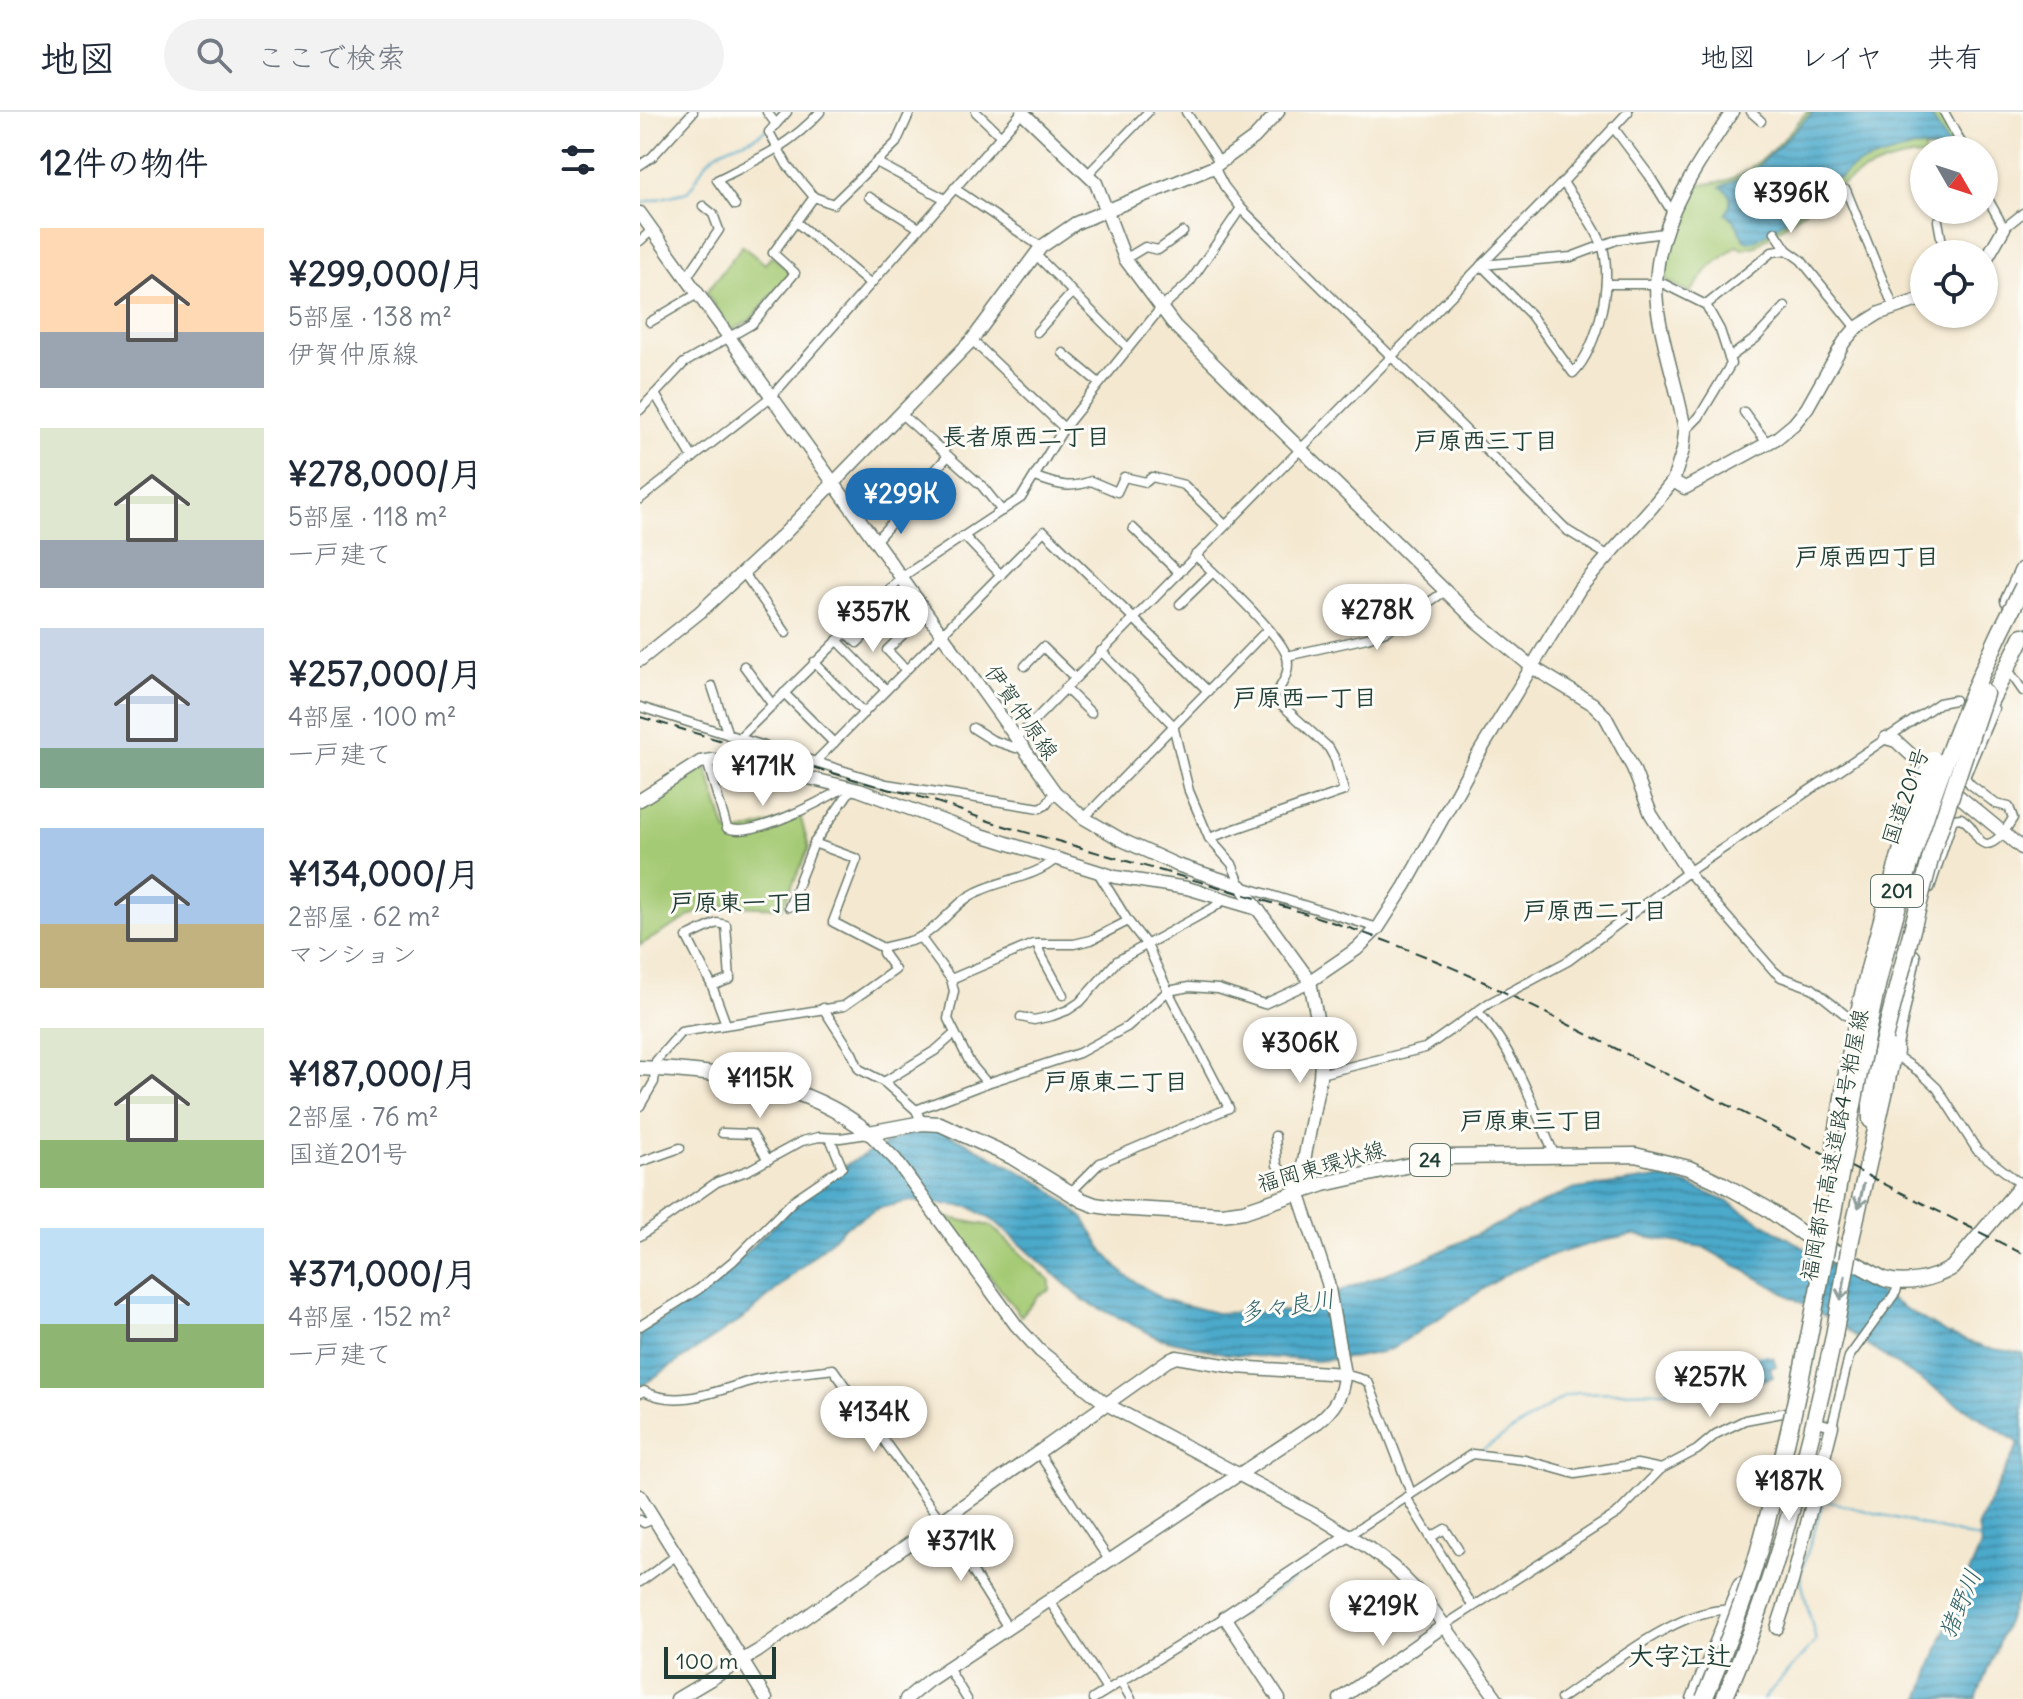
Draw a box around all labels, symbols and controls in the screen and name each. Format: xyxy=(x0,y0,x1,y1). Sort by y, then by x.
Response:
search box xyxy=(164,19,724,91)
icon: search xyxy=(192,33,236,77)
text: 地図 xyxy=(40,35,116,82)
text: ここで検索 xyxy=(256,38,406,76)
text: 地図 xyxy=(1700,39,1756,75)
text: レイヤ xyxy=(1800,39,1883,75)
text: 共有 xyxy=(1927,39,1983,75)
north arrow xyxy=(1910,136,1998,224)
map controls xyxy=(1910,136,1998,328)
icon: filters xyxy=(556,138,600,182)
text: 12件の物件 xyxy=(40,141,208,184)
pin: ¥396K xyxy=(1735,167,1847,235)
text: ¥396K xyxy=(1753,176,1829,209)
button: locate xyxy=(1910,240,1998,328)
text: ¥299,000/月 xyxy=(288,252,485,295)
icon: home xyxy=(104,260,200,356)
text: 5部屋 · 138 m² xyxy=(288,300,452,333)
text: 伊賀仲原線 xyxy=(288,337,418,370)
district label: 長者原西二丁目 xyxy=(942,421,1110,451)
district label: 戸原西三丁目 xyxy=(1414,425,1558,455)
text: ¥278,000/月 xyxy=(288,452,483,495)
icon: home xyxy=(104,460,200,556)
pin: ¥299K xyxy=(845,468,957,536)
text: ¥299K xyxy=(863,477,939,510)
text: 5部屋 · 118 m² xyxy=(288,500,447,533)
text: 一戸建て xyxy=(288,537,392,570)
district label: 戸原西四丁目 xyxy=(1795,541,1939,571)
pin: ¥278K xyxy=(1321,584,1433,652)
pin: ¥357K xyxy=(817,586,929,654)
text: ¥278K xyxy=(1340,593,1414,626)
text: ¥357K xyxy=(836,595,910,628)
text: ¥257,000/月 xyxy=(288,652,483,695)
street label: 伊賀仲原線 xyxy=(979,659,1065,765)
icon: home xyxy=(104,660,200,756)
district label: 戸原西一丁目 xyxy=(1233,682,1377,712)
text: 4部屋 · 100 m² xyxy=(288,700,456,733)
text: 一戸建て xyxy=(288,737,392,770)
pin: ¥171K xyxy=(707,740,819,808)
street label: 国道201号 xyxy=(1875,744,1935,848)
text: ¥171K xyxy=(731,749,795,782)
text: ¥134,000/月 xyxy=(288,852,481,895)
icon: home xyxy=(104,860,200,956)
road number: 201 xyxy=(1871,875,1923,907)
district label: 戸原東一丁目 xyxy=(670,887,814,917)
district label: 戸原西二丁目 xyxy=(1523,895,1667,925)
text: 2部屋 · 62 m² xyxy=(288,900,440,933)
text: マンション xyxy=(288,937,417,970)
street label: 福岡都市高速道路4号粕屋線 xyxy=(1794,1007,1874,1283)
pin: ¥306K xyxy=(1244,1017,1356,1085)
text: ¥306K xyxy=(1261,1026,1339,1059)
text: ¥187,000/月 xyxy=(288,1052,478,1095)
pin: ¥115K xyxy=(704,1052,816,1120)
icon: home xyxy=(104,1060,200,1156)
text: ¥115K xyxy=(727,1061,793,1094)
district label: 戸原東二丁目 xyxy=(1044,1066,1188,1096)
text: 2部屋 · 76 m² xyxy=(288,1100,439,1133)
district label: 戸原東三丁目 xyxy=(1460,1105,1604,1135)
street label: 福岡東環状線 xyxy=(1254,1134,1388,1198)
text: 国道201号 xyxy=(288,1137,408,1170)
road number: 24 xyxy=(1410,1144,1450,1176)
one-way arrow xyxy=(1853,1183,1868,1209)
text: ¥371,000/月 xyxy=(288,1252,478,1295)
icon: home xyxy=(104,1260,200,1356)
one-way arrow xyxy=(1834,1274,1849,1300)
water label: 多々良川 xyxy=(1237,1283,1337,1327)
text: 4部屋 · 152 m² xyxy=(288,1300,451,1333)
text: 一戸建て xyxy=(288,1337,392,1370)
pin: ¥257K xyxy=(1654,1351,1766,1419)
text: ¥257K xyxy=(1673,1360,1747,1393)
pin: ¥134K xyxy=(818,1386,930,1454)
text: ¥134K xyxy=(838,1395,910,1428)
pin: ¥187K xyxy=(1733,1455,1845,1523)
text: ¥187K xyxy=(1754,1464,1824,1497)
pin: ¥371K xyxy=(905,1515,1017,1583)
text: ¥371K xyxy=(926,1524,996,1557)
water label: 猪野川 xyxy=(1931,1565,1987,1643)
pin: ¥219K xyxy=(1327,1580,1439,1648)
text: ¥219K xyxy=(1348,1589,1418,1622)
district label: 大字江辻 xyxy=(1628,1639,1732,1672)
scale bar xyxy=(664,1643,776,1679)
text: 100 m xyxy=(676,1647,738,1675)

